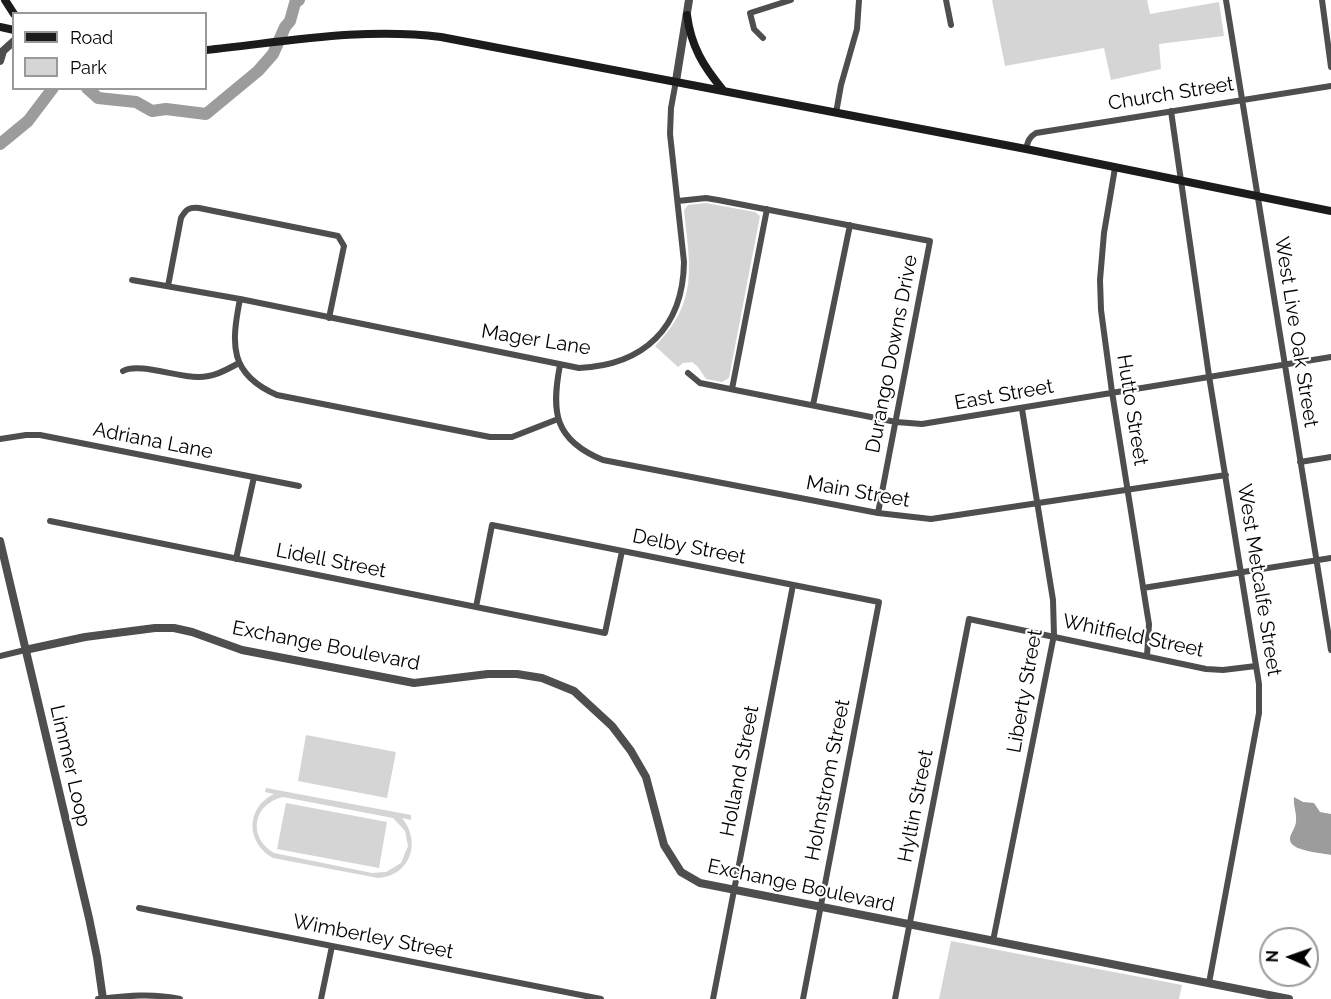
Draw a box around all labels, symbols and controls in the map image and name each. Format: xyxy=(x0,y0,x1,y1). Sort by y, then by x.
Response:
legend xyxy=(12,12,207,90)
text: Road xyxy=(70,27,113,48)
text: Park xyxy=(70,57,107,78)
street label: Church Street xyxy=(1106,72,1236,116)
street label: West Live Oak Street xyxy=(1269,235,1323,429)
street label: Durango Downs Drive xyxy=(861,253,923,455)
street label: Mager Lane xyxy=(480,320,592,360)
street label: Hutto Street xyxy=(1111,353,1153,467)
street label: East Street xyxy=(953,375,1055,415)
street label: Adriana Lane xyxy=(91,418,215,464)
street label: Main Street xyxy=(804,471,912,513)
street label: West Metcalfe Street xyxy=(1232,482,1286,678)
street label: Delby Street xyxy=(630,524,748,570)
street label: Lidell Street xyxy=(274,539,388,583)
street label: Whitfield Street xyxy=(1060,609,1206,663)
street label: Exchange Boulevard xyxy=(230,616,422,676)
street label: Liberty Street xyxy=(1002,627,1048,755)
street label: Holmstrom Street xyxy=(801,697,855,863)
street label: Limmer Loop xyxy=(44,703,96,829)
street label: Holland Street xyxy=(716,703,764,839)
street label: Hyltin Street xyxy=(893,748,939,864)
street label: Exchange Boulevard xyxy=(705,854,897,918)
street label: Wimberley Street xyxy=(291,910,455,964)
north arrow xyxy=(1259,927,1319,987)
text: N xyxy=(1263,950,1282,963)

